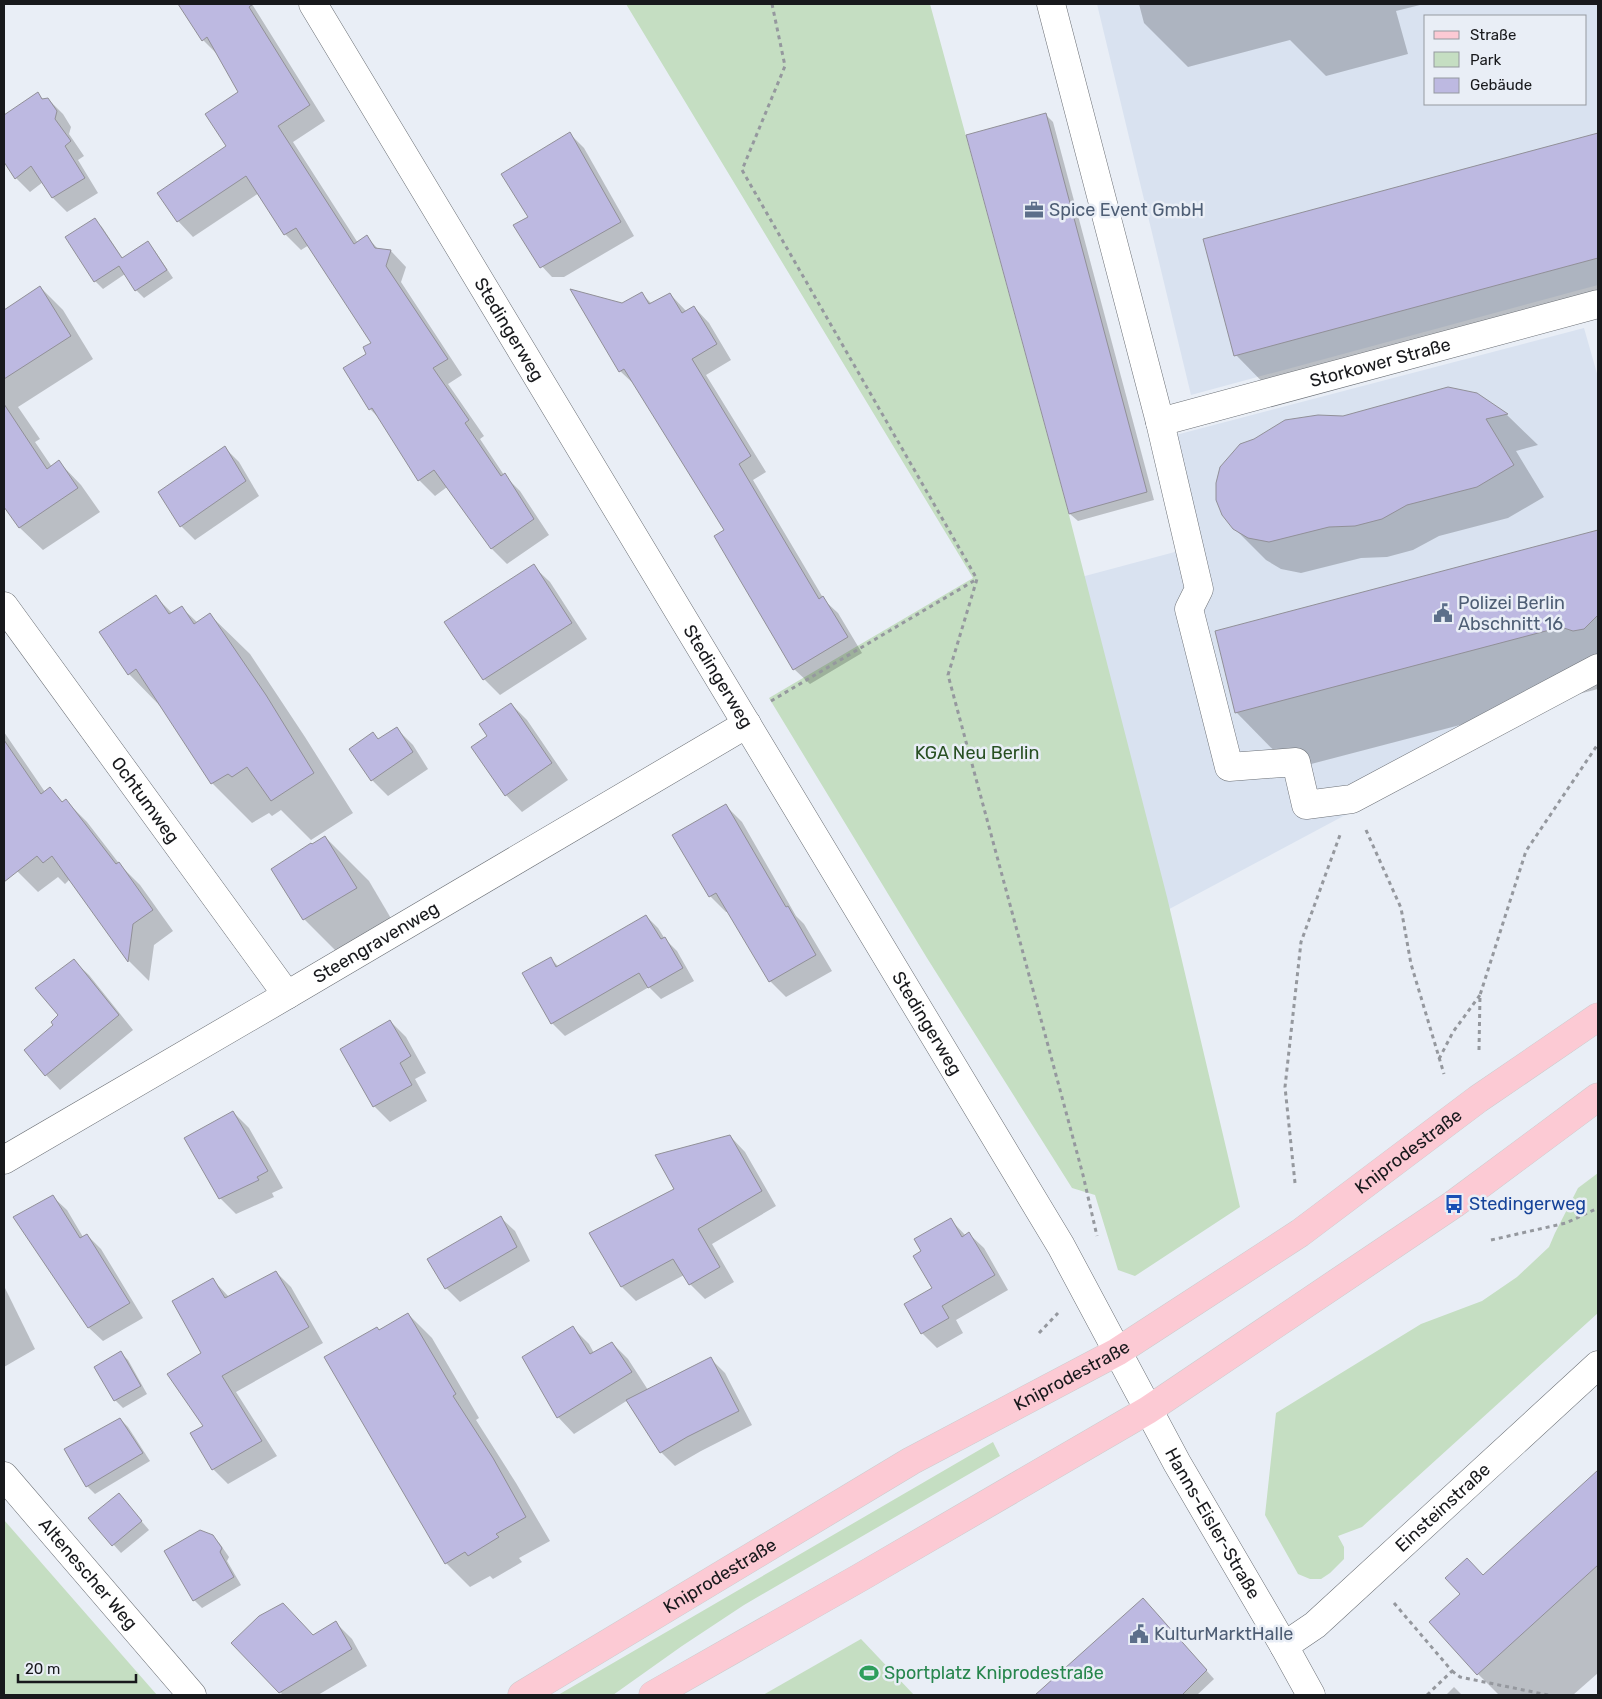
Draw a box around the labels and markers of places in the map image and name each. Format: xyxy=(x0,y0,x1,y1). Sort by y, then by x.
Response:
office icon: Spice Event GmbH xyxy=(1023,199,1045,221)
place label: Spice Event GmbH xyxy=(1049,199,1204,221)
place label: Polizei Berlin Abschnitt 16 xyxy=(1458,592,1565,635)
public building icon: Polizei Berlin Abschnitt 16 xyxy=(1432,602,1454,624)
bus stop icon: Stedingerweg xyxy=(1443,1193,1465,1215)
place label: Stedingerweg xyxy=(1469,1193,1586,1215)
public building icon: KulturMarktHalle xyxy=(1128,1623,1150,1645)
place label: KulturMarktHalle xyxy=(1154,1623,1293,1645)
sports icon: Sportplatz Kniprodestraße xyxy=(858,1662,880,1684)
place label: Sportplatz Kniprodestraße xyxy=(884,1662,1104,1684)

